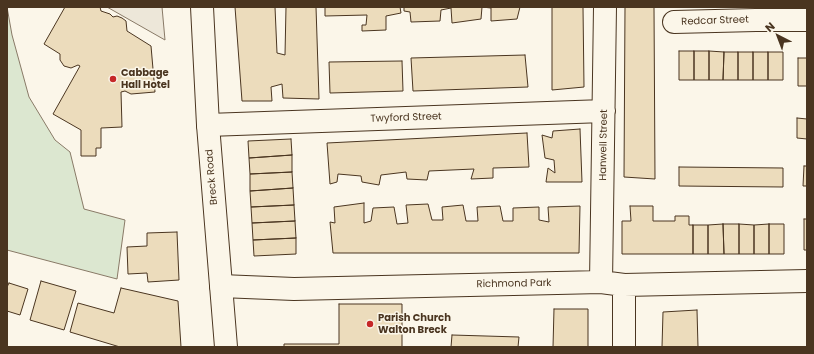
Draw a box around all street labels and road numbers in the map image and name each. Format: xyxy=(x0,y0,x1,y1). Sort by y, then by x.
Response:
street label: Redcar Street xyxy=(681,14,749,28)
street label: Hanwell Street xyxy=(597,109,611,181)
street label: Twyford Street xyxy=(370,111,442,125)
street label: Breck Road xyxy=(204,149,220,205)
street label: Richmond Park xyxy=(476,277,552,291)

